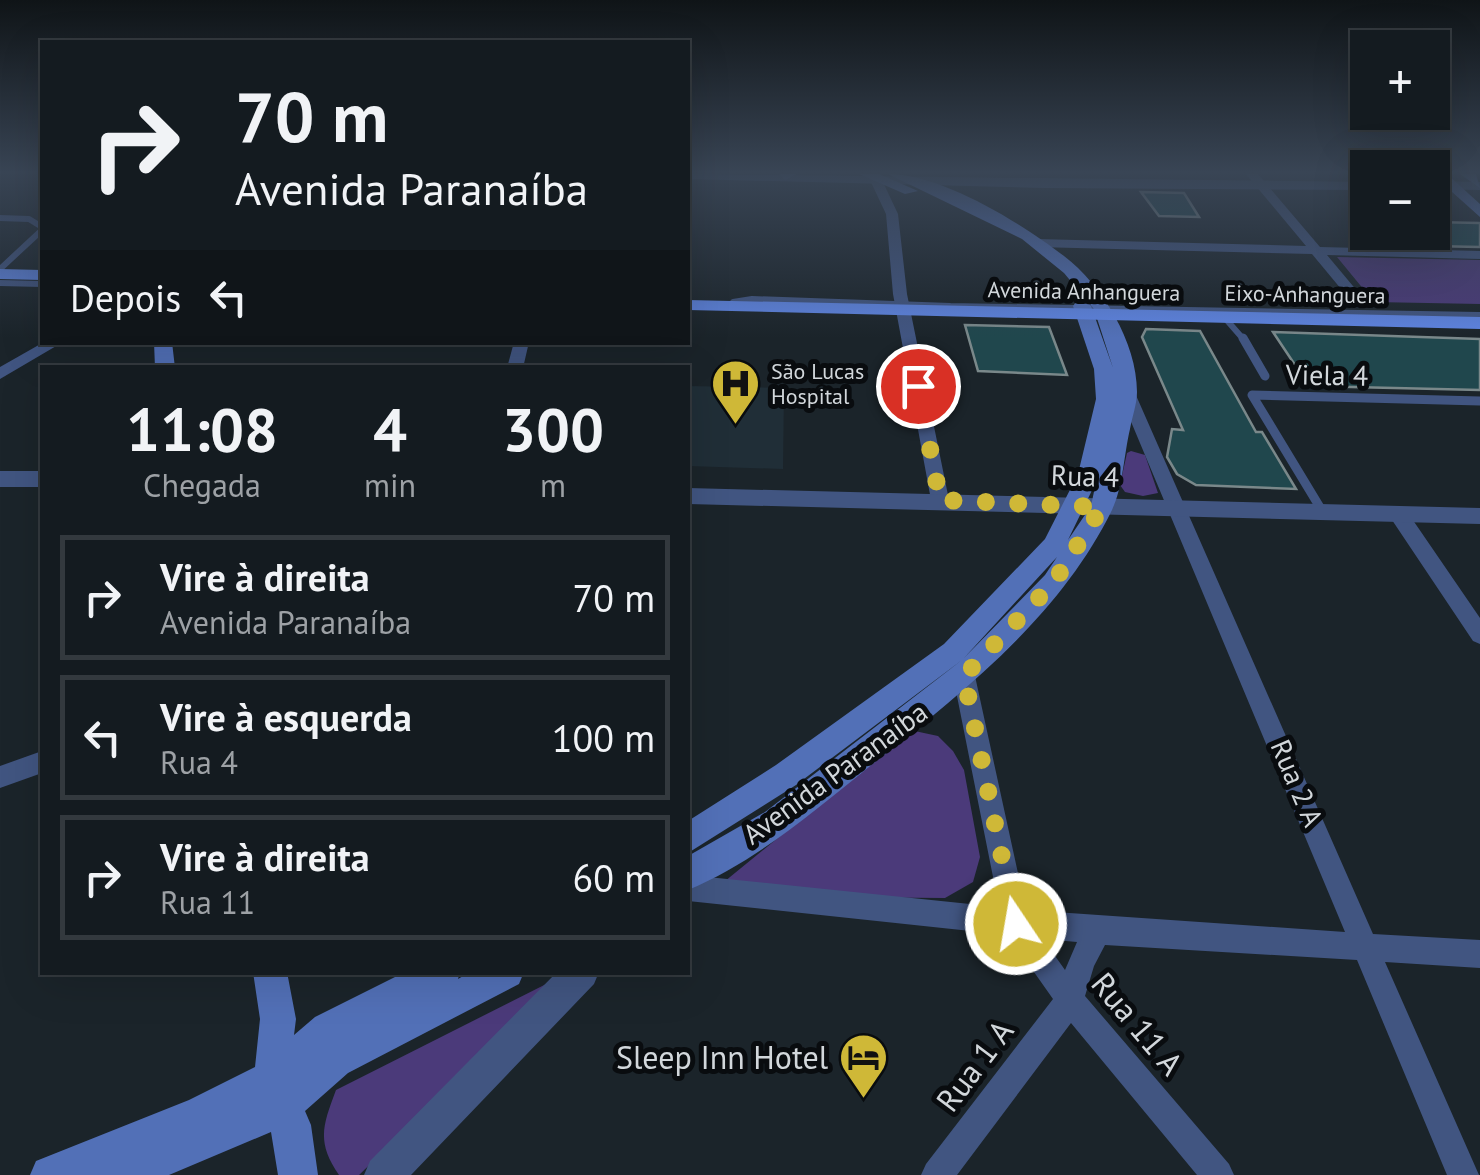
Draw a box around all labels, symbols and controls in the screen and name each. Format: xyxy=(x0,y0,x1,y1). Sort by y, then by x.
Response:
map controls xyxy=(1350,30,1450,250)
button: + xyxy=(1350,30,1450,130)
text: 70 m xyxy=(235,71,388,161)
icon: right xyxy=(70,80,200,210)
button: − xyxy=(1350,150,1450,250)
text: Avenida Paranaíba xyxy=(235,159,588,217)
icon: left xyxy=(201,270,256,325)
text: Depois xyxy=(70,273,181,322)
street label: Avenida Anhanguera xyxy=(987,275,1181,307)
street label: Eixo-Anhanguera xyxy=(1224,279,1386,309)
pin xyxy=(876,344,961,429)
street label: Viela 4 xyxy=(1284,355,1369,394)
place label: São Lucas Hospital xyxy=(771,357,864,410)
hospital icon: São Lucas Hospital xyxy=(710,358,762,426)
icon: arrive xyxy=(891,359,946,414)
text: 11:08 xyxy=(126,390,278,468)
text: 4 xyxy=(373,390,407,468)
text: 300 xyxy=(502,390,604,468)
street label: Rua 4 xyxy=(1050,456,1120,495)
text: Chegada xyxy=(143,464,261,506)
text: min xyxy=(364,464,416,506)
text: m xyxy=(540,464,566,506)
text: Vire à direita xyxy=(160,552,370,601)
icon: right xyxy=(75,570,130,625)
text: 70 m xyxy=(573,573,655,622)
text: Avenida Paranaíba xyxy=(160,601,411,643)
text: Vire à esquerda xyxy=(160,692,412,741)
street label: Avenida Paranaíba xyxy=(735,693,934,852)
icon: left xyxy=(75,710,130,765)
text: 100 m xyxy=(552,713,655,762)
street label: Rua 2 A xyxy=(1263,734,1333,833)
text: Rua 4 xyxy=(160,741,238,783)
text: Vire à direita xyxy=(160,832,370,881)
icon: right xyxy=(75,850,130,905)
text: 60 m xyxy=(573,853,655,902)
position arrow xyxy=(964,872,1068,976)
text: Rua 11 xyxy=(160,881,255,923)
street label: Rua 11 A xyxy=(1083,963,1193,1084)
street label: Rua 1 A xyxy=(926,1011,1022,1120)
hotel icon: Sleep Inn Hotel xyxy=(837,1032,889,1100)
place label: Sleep Inn Hotel xyxy=(616,1036,829,1078)

